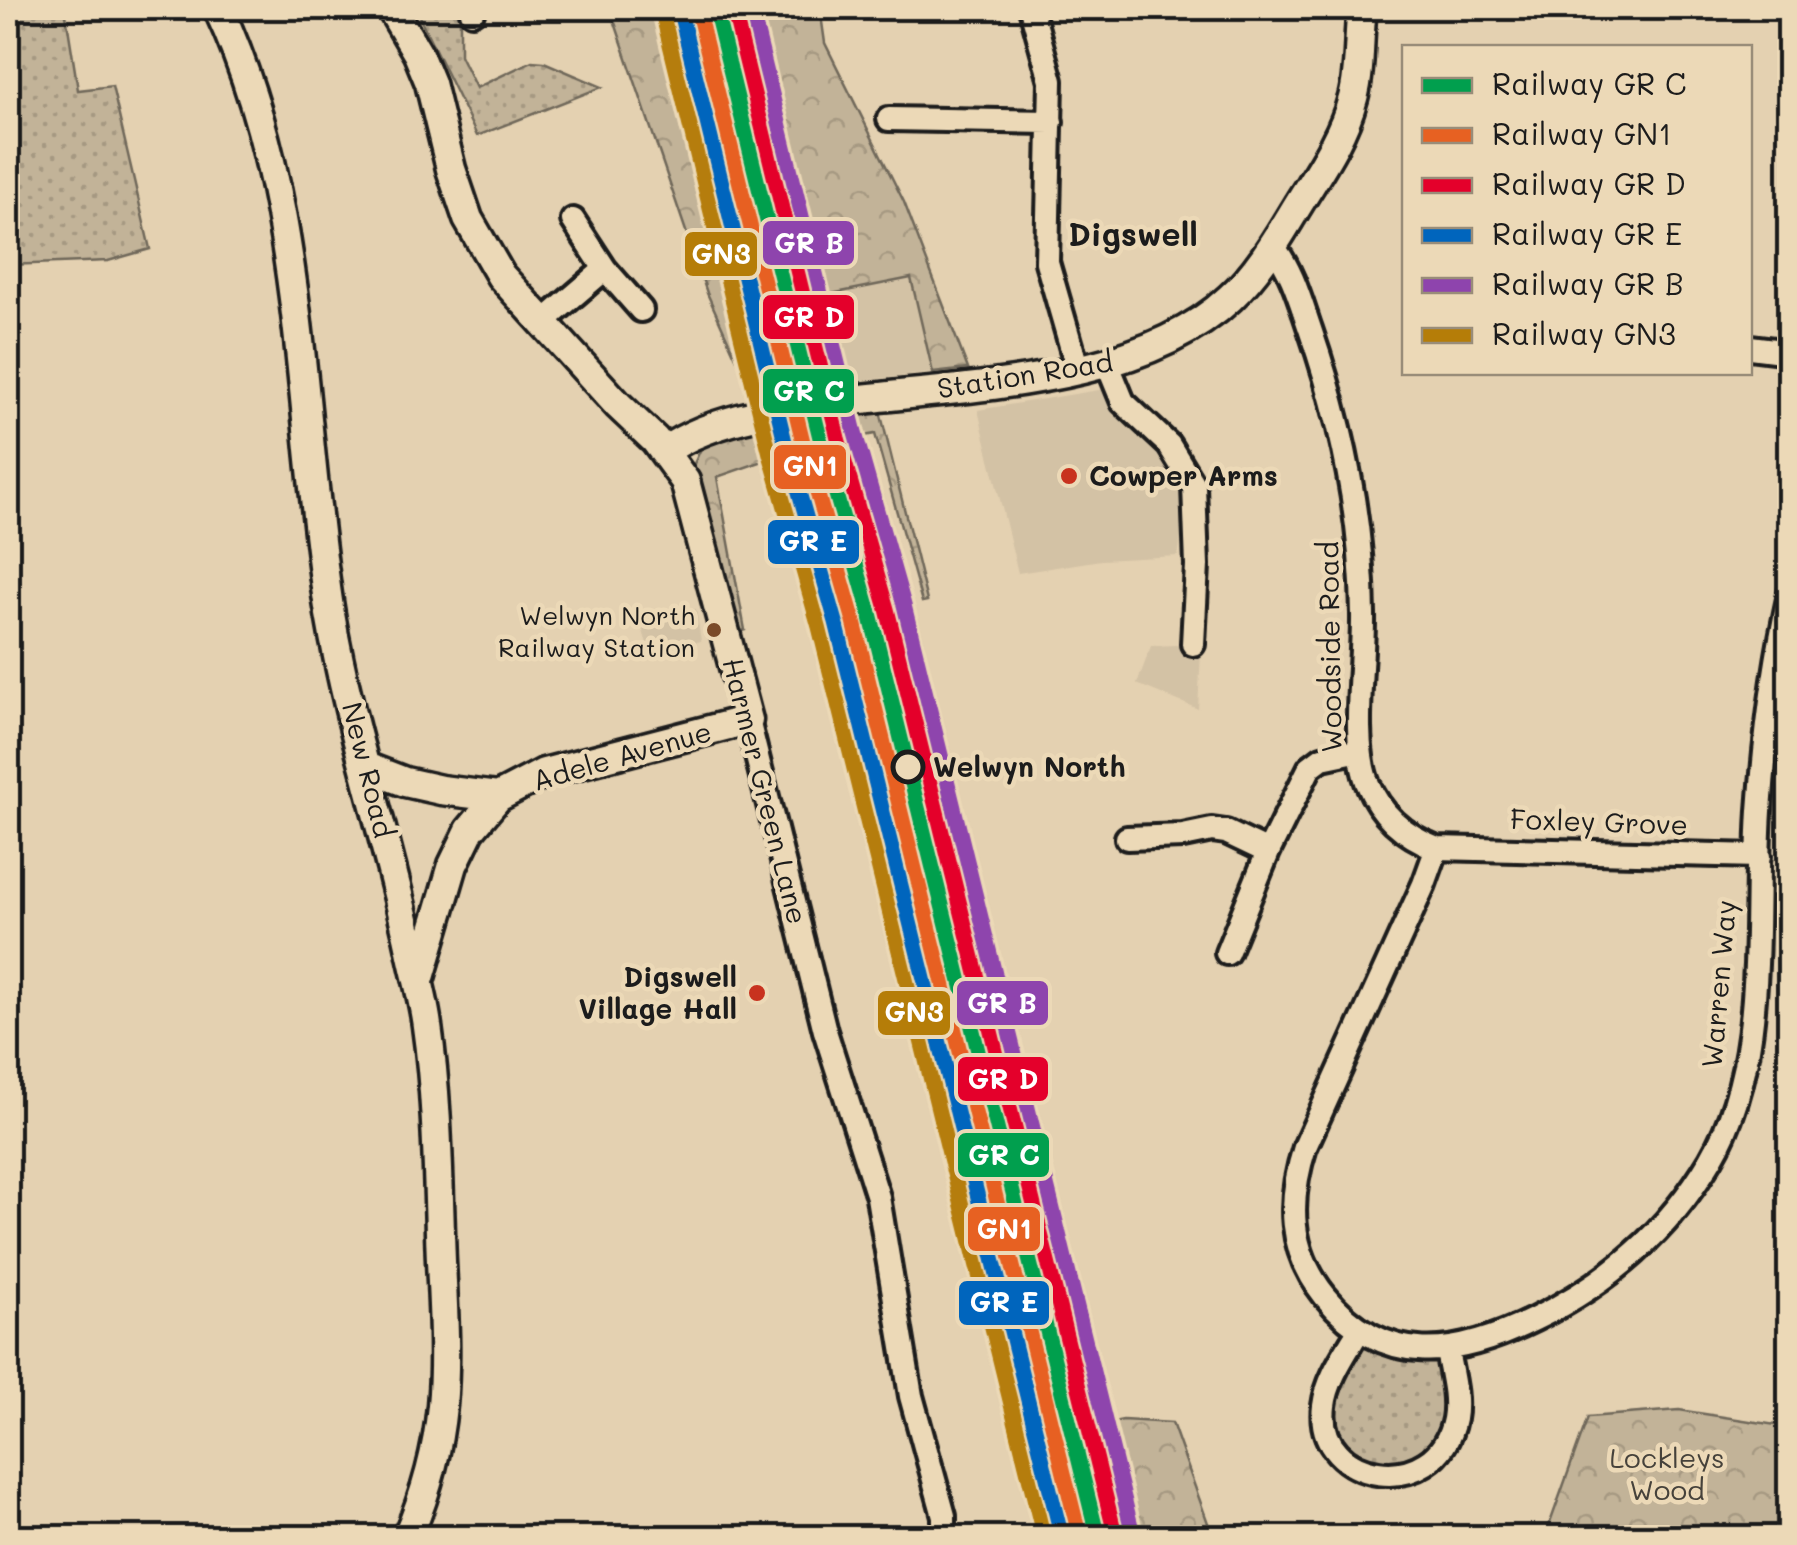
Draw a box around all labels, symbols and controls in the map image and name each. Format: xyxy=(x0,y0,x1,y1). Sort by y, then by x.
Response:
legend xyxy=(1402,45,1752,375)
text: Railway GR C xyxy=(1492,63,1686,103)
text: Railway GN1 xyxy=(1492,113,1672,153)
text: Railway GR D xyxy=(1492,163,1686,203)
district label: Digswell xyxy=(1068,212,1198,254)
text: Railway GR E xyxy=(1492,213,1682,253)
line badge: GR B xyxy=(761,219,856,267)
text: GR B xyxy=(774,224,844,260)
line badge: GN3 xyxy=(683,230,759,278)
text: GN3 xyxy=(691,235,751,271)
text: Railway GR B xyxy=(1492,263,1684,303)
line badge: GR D xyxy=(761,293,856,341)
text: GR D xyxy=(773,298,845,334)
text: Railway GN3 xyxy=(1492,313,1676,353)
street label: Station Road xyxy=(934,342,1115,406)
line badge: GR C xyxy=(761,367,856,415)
text: GR C xyxy=(773,372,845,408)
line badge: GN1 xyxy=(772,443,848,491)
text: GN1 xyxy=(782,447,838,483)
place label: Cowper Arms xyxy=(1089,457,1278,493)
marker: Cowper Arms xyxy=(1058,465,1080,487)
line badge: GR E xyxy=(766,518,861,566)
text: GR E xyxy=(779,522,847,558)
street label: Woodside Road xyxy=(1309,541,1349,753)
place label: Welwyn North Railway Station xyxy=(498,598,695,664)
marker: Welwyn North Railway Station xyxy=(704,620,724,640)
street label: Harmer Green Lane xyxy=(715,654,816,928)
street label: New Road xyxy=(335,698,403,841)
street label: Adele Avenue xyxy=(528,712,715,798)
place label: Welwyn North xyxy=(933,748,1126,785)
marker: Welwyn North xyxy=(892,751,924,783)
street label: Foxley Grove xyxy=(1509,800,1689,842)
street label: Warren Way xyxy=(1693,898,1743,1069)
place label: Digswell Village Hall xyxy=(578,958,737,1026)
line badge: GR B xyxy=(955,979,1050,1027)
marker: Digswell Village Hall xyxy=(746,982,768,1004)
text: GR B xyxy=(967,984,1037,1020)
line badge: GN3 xyxy=(876,989,952,1037)
text: GN3 xyxy=(884,993,944,1029)
line badge: GR D xyxy=(956,1055,1050,1103)
text: GR D xyxy=(967,1060,1039,1096)
line badge: GR C xyxy=(956,1131,1051,1179)
text: GR C xyxy=(968,1136,1040,1172)
line badge: GN1 xyxy=(966,1205,1042,1253)
text: GN1 xyxy=(976,1210,1032,1246)
line badge: GR E xyxy=(957,1279,1051,1327)
text: GR E xyxy=(970,1283,1038,1319)
park label: Lockleys Wood xyxy=(1609,1439,1725,1507)

